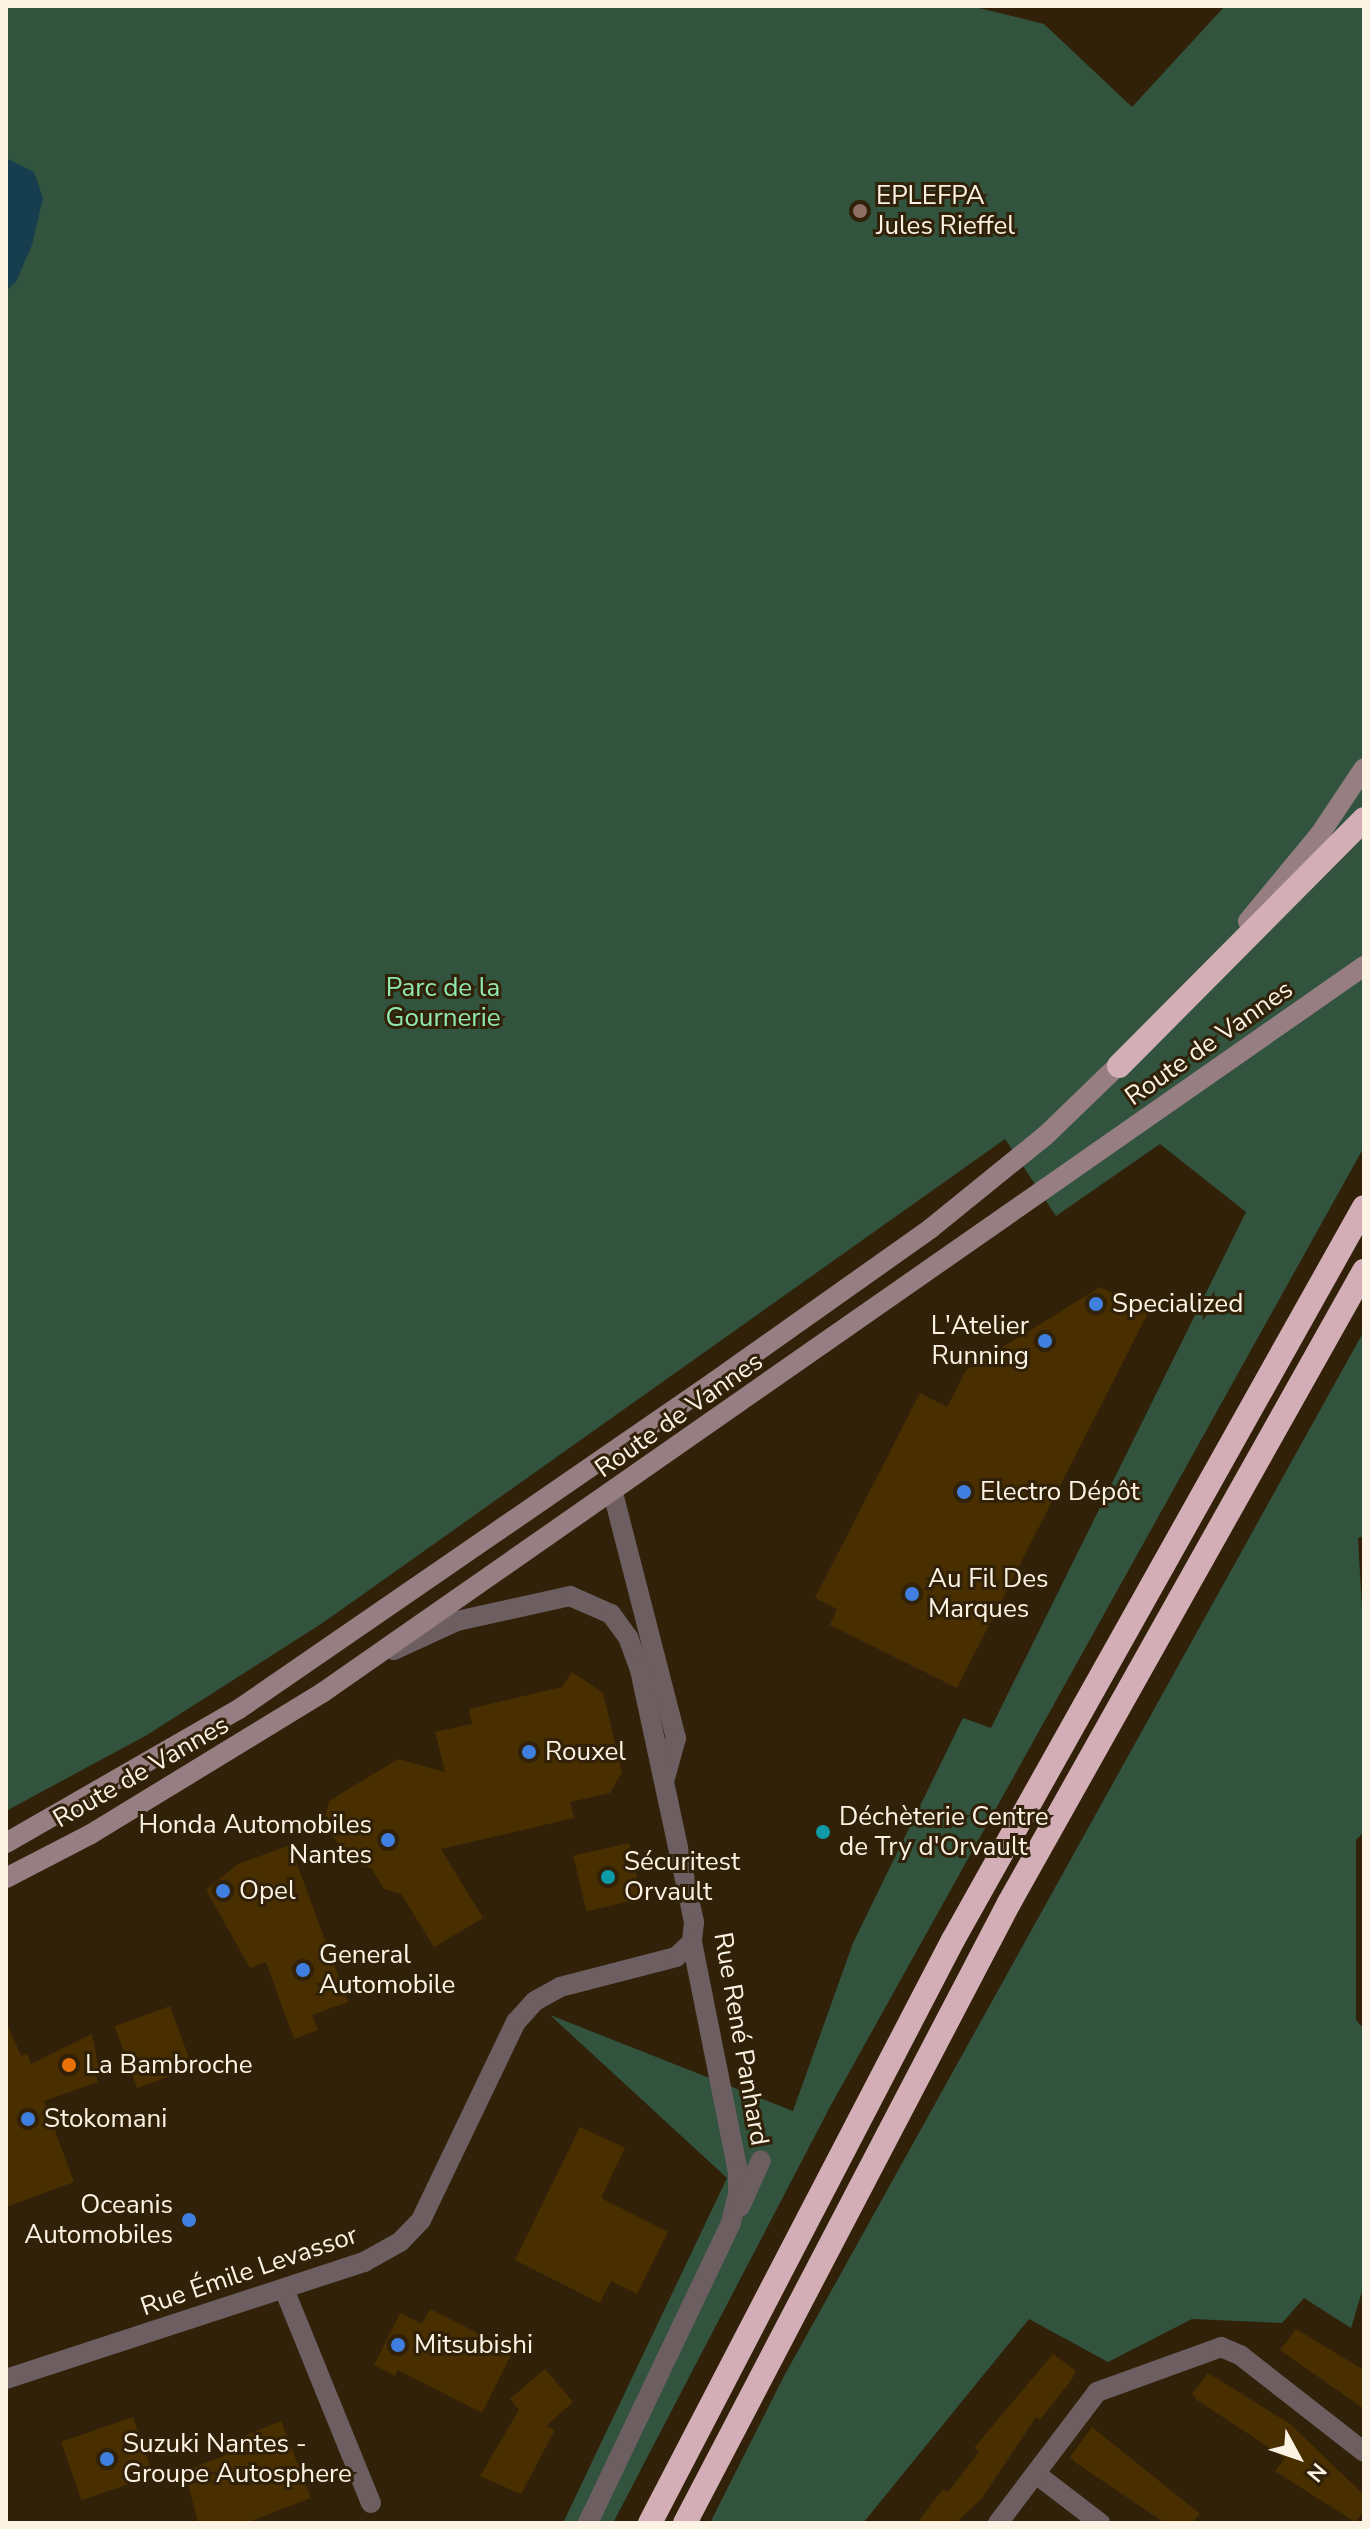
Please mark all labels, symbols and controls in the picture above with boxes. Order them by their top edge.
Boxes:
place label: EPLEFPA Jules Rieffel [876,180,1015,242]
marker: EPLEFPA Jules Rieffel [851,202,869,220]
park label: Parc de la Gournerie [386,972,500,1034]
street label: Route de Vannes [1119,974,1299,1112]
place label: Specialized [1112,1288,1243,1320]
marker: Specialized [1087,1295,1105,1313]
place label: L'Atelier Running [931,1310,1029,1372]
marker: L'Atelier Running [1036,1332,1054,1350]
street label: Route de Vannes [589,1346,769,1484]
place label: Electro Dépôt [980,1476,1140,1508]
marker: Electro Dépôt [955,1483,973,1501]
place label: Au Fil Des Marques [928,1563,1049,1624]
marker: Au Fil Des Marques [903,1585,921,1603]
street label: Route de Vannes [48,1709,234,1835]
place label: Rouxel [545,1736,626,1768]
marker: Rouxel [520,1743,538,1761]
place label: Déchèterie Centre de Try d'Orvault [839,1801,1049,1862]
place label: Honda Automobiles Nantes [139,1809,372,1870]
marker: Déchèterie Centre de Try d'Orvault [814,1823,832,1841]
marker: Honda Automobiles Nantes [379,1831,397,1849]
place label: Sécuritest Orvault [624,1846,740,1908]
marker: Sécuritest Orvault [599,1868,617,1886]
place label: Opel [239,1875,296,1907]
marker: Opel [214,1882,232,1900]
street label: Rue René Panhard [707,1930,775,2148]
place label: General Automobile [319,1939,455,2000]
marker: General Automobile [294,1961,312,1979]
place label: La Bambroche [85,2049,253,2081]
marker: La Bambroche [60,2056,78,2074]
place label: Stokomani [44,2103,167,2135]
marker: Stokomani [19,2110,37,2128]
place label: Oceanis Automobiles [24,2189,173,2250]
marker: Oceanis Automobiles [180,2211,198,2229]
street label: Rue Émile Levassor [136,2219,362,2323]
place label: Mitsubishi [414,2329,533,2361]
marker: Mitsubishi [389,2336,407,2354]
north arrow [1258,2417,1338,2497]
place label: Suzuki Nantes - Groupe Autosphere [123,2428,352,2490]
marker: Suzuki Nantes - Groupe Autosphere [98,2450,116,2468]
text: N [1300,2456,1333,2488]

